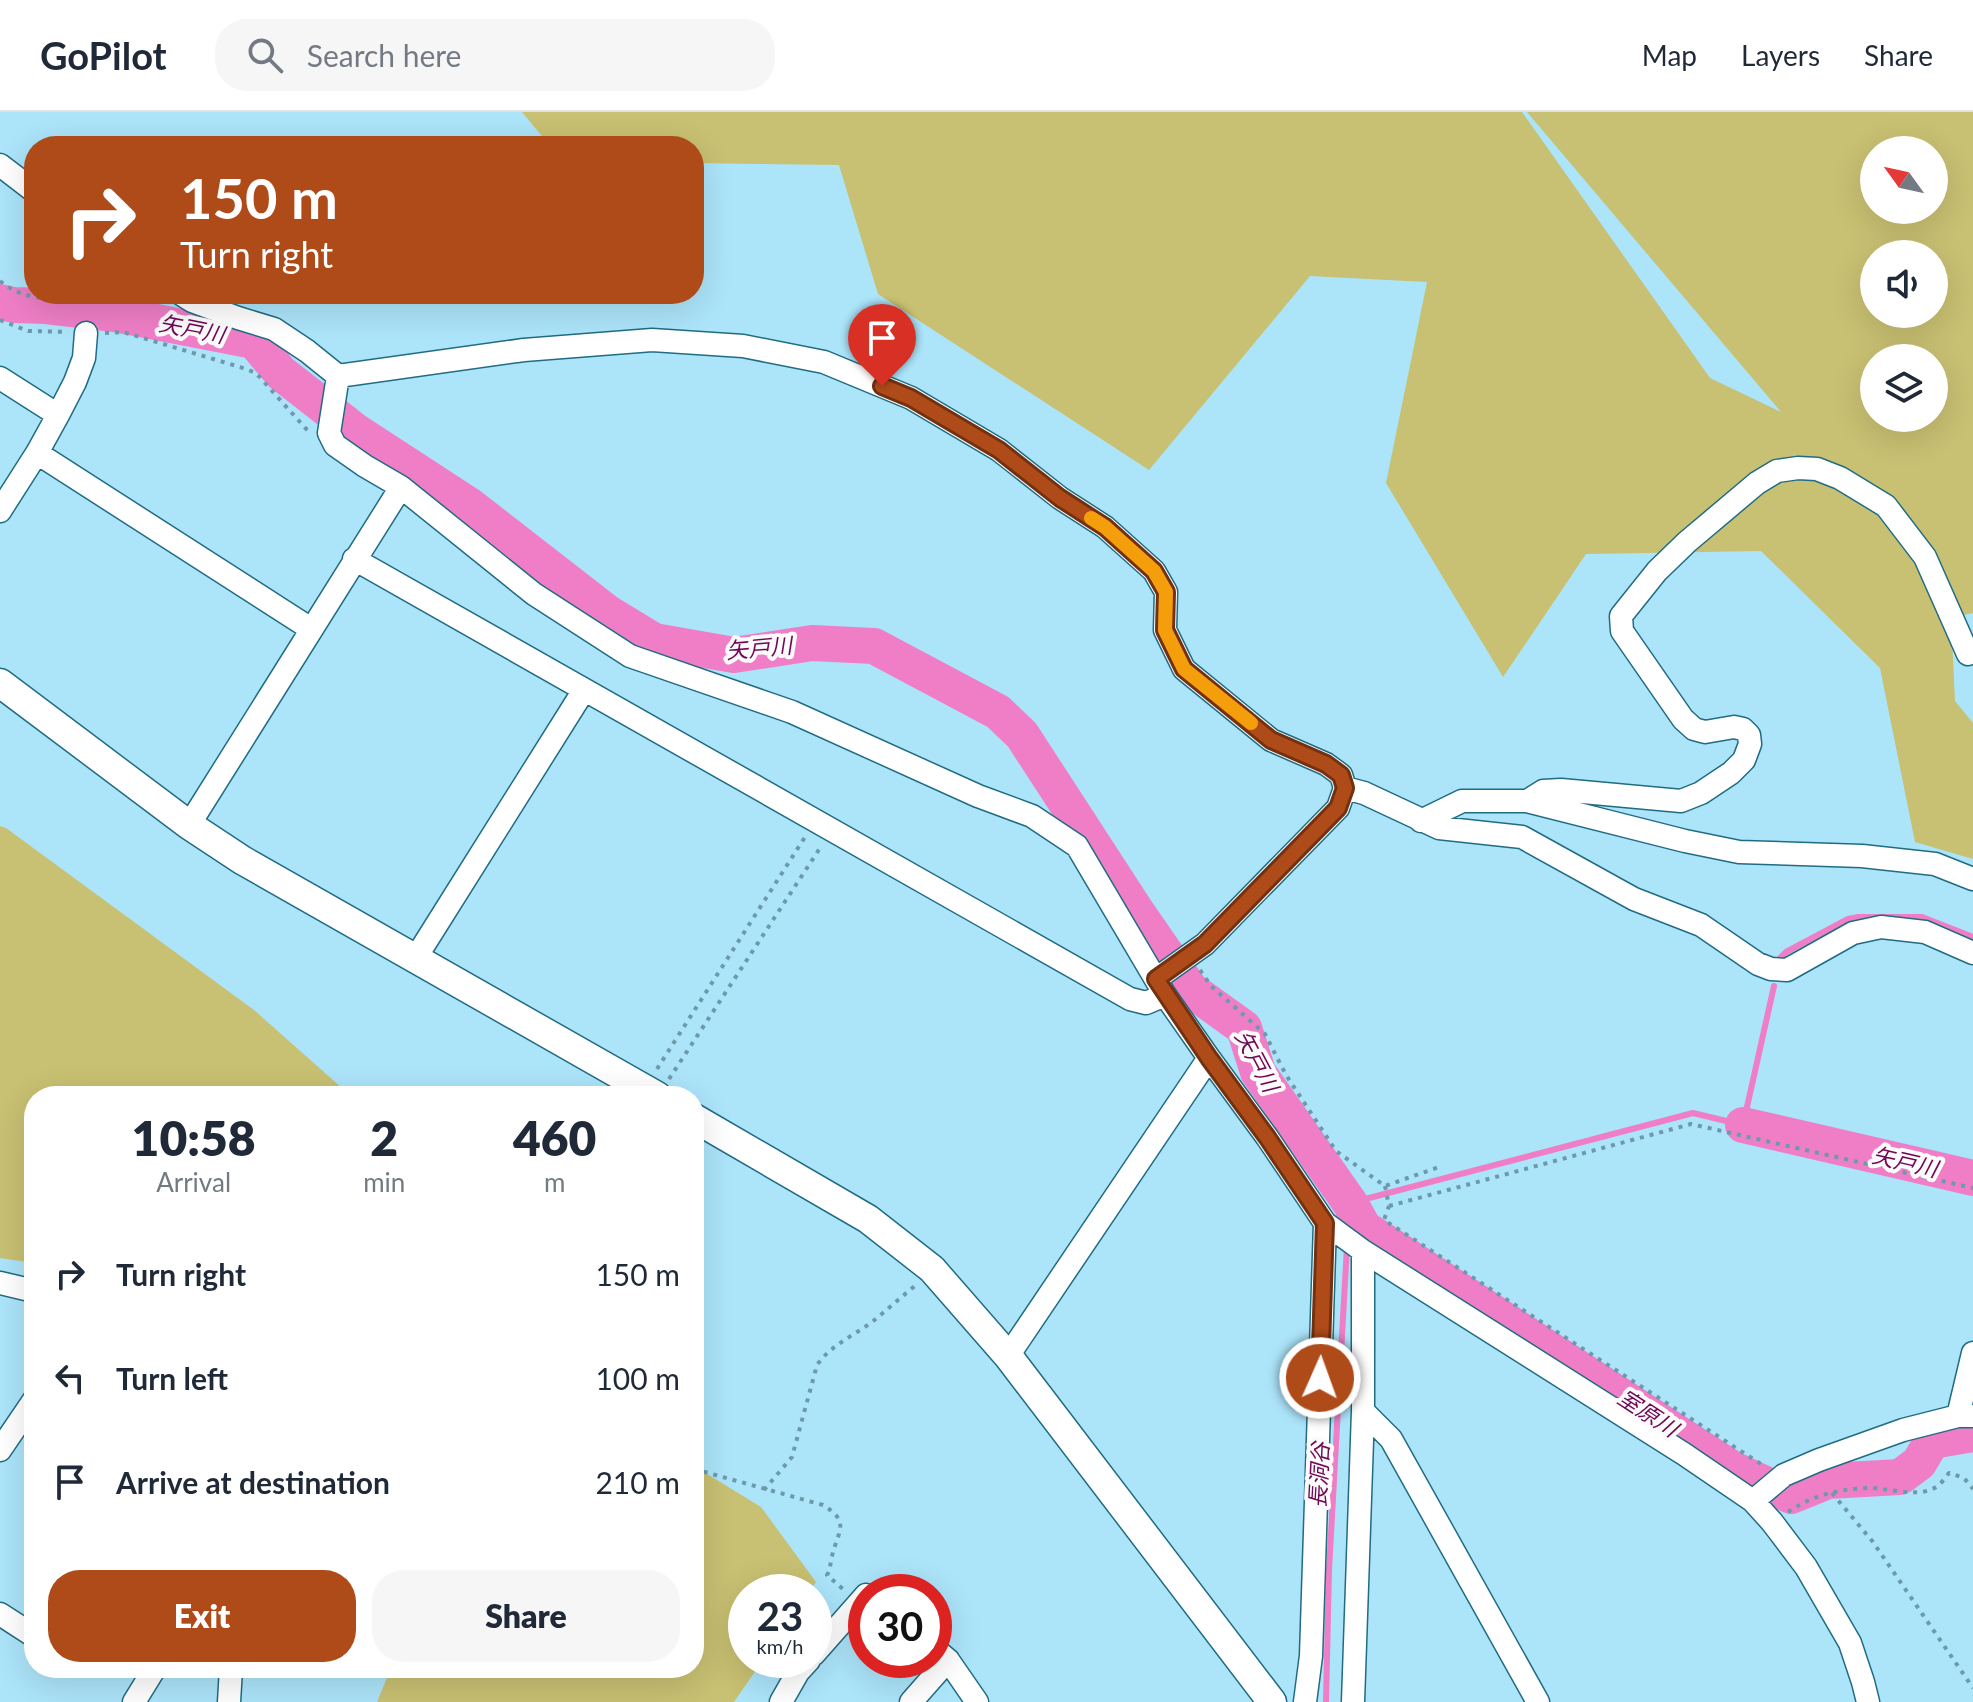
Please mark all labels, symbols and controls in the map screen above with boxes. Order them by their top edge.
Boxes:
search box [215,19,775,91]
text: GoPilot [40,32,167,78]
icon: search [243,33,287,77]
text: Search here [307,37,461,73]
text: Map [1642,38,1697,72]
text: Layers [1741,38,1820,72]
text: Share [1864,38,1933,72]
north arrow [1860,136,1948,224]
map controls [1860,136,1948,432]
text: 150 m [180,164,338,231]
icon: right [48,168,152,272]
text: Turn right [180,232,333,276]
button: sound [1860,240,1948,328]
pin [848,304,916,386]
water label: 矢戸川 [157,309,229,348]
icon: arrive [860,316,904,360]
button: layers [1860,344,1948,432]
water label: 矢戸川 [725,631,795,664]
water label: 矢戸川 [1230,1025,1286,1098]
text: 10:58 [132,1109,256,1166]
text: 2 [370,1109,398,1166]
text: 460 [513,1109,596,1166]
water label: 矢戸川 [1870,1141,1942,1183]
text: Arrival [156,1166,231,1198]
text: min [363,1166,405,1198]
text: m [544,1166,565,1198]
icon: right [48,1252,92,1296]
text: Turn right [116,1256,246,1292]
text: 150 m [595,1256,680,1292]
position arrow [1278,1336,1362,1420]
icon: left [48,1356,92,1400]
text: Turn left [116,1360,228,1396]
text: 100 m [595,1360,680,1396]
water label: 室原川 [1613,1383,1685,1443]
water label: 長洞谷 [1303,1439,1334,1509]
icon: arrive [48,1460,92,1504]
text: Arrive at destination [116,1464,390,1500]
text: 210 m [595,1464,680,1500]
button: Exit [48,1570,356,1662]
button: Share [372,1570,680,1662]
speed limit sign: 30 [848,1574,952,1678]
text: 23 [757,1592,803,1640]
text: km/h [757,1634,803,1658]

